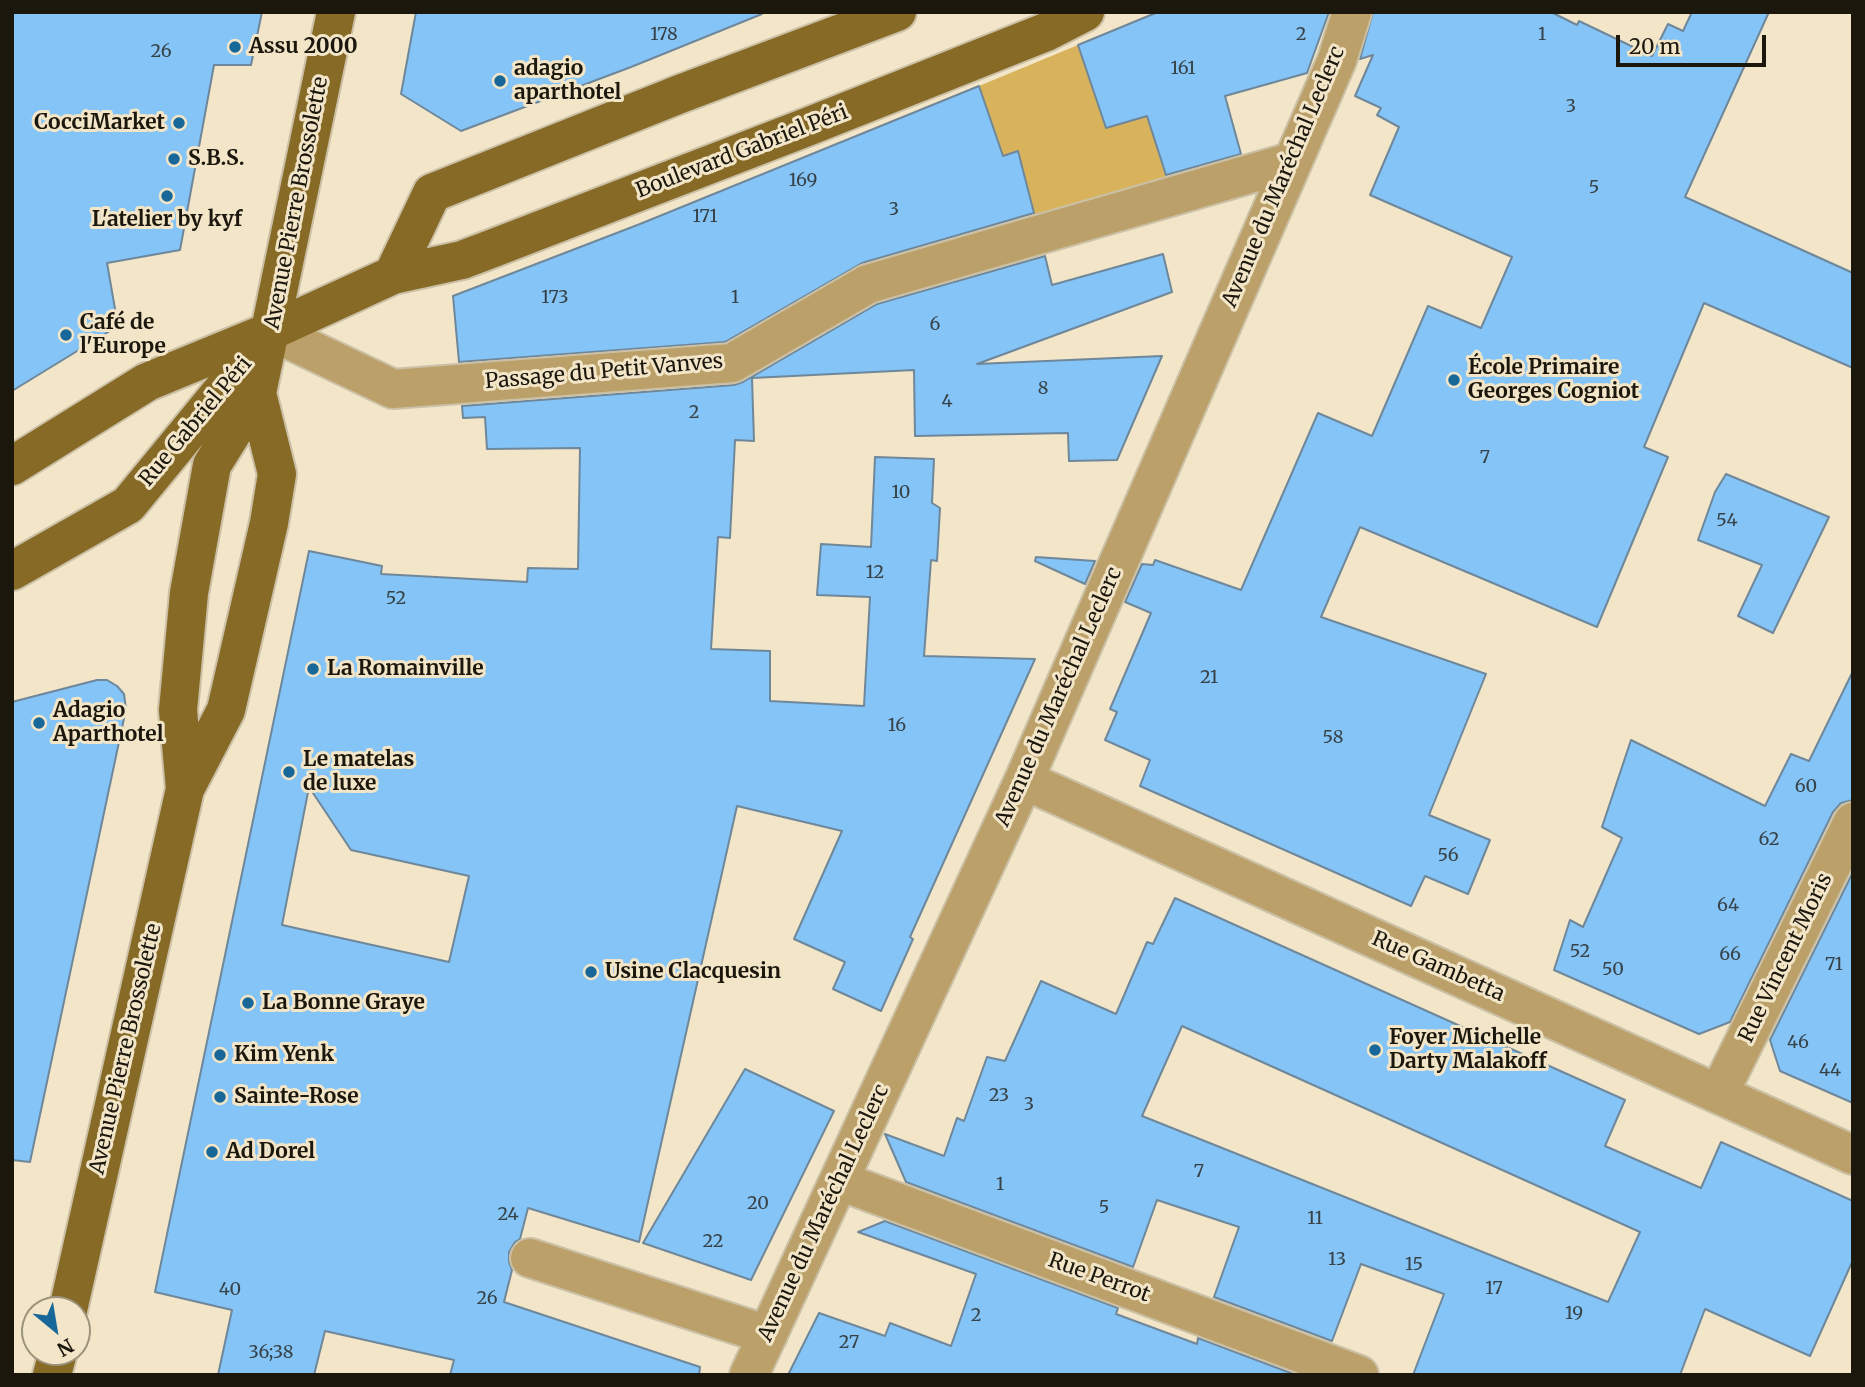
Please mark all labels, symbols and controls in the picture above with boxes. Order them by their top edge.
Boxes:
scale bar [1620,21,1770,65]
house number: 178 [650,24,678,46]
house number: 2 [1296,24,1306,46]
house number: 1 [1538,24,1546,46]
text: 20 m [1629,33,1680,60]
place label: Assu 2000 [249,34,358,60]
marker: Assu 2000 [227,39,243,55]
house number: 26 [150,41,172,63]
street label: Avenue du Maréchal Leclerc [1218,43,1350,311]
place label: adagio aparthotel [514,56,621,106]
house number: 161 [1170,58,1196,80]
marker: adagio aparthotel [492,73,508,89]
street label: Avenue Pierre Brossolette [260,75,334,331]
house number: 3 [1566,96,1576,118]
street label: Boulevard Gabriel Péri [632,100,852,204]
place label: CocciMarket [34,110,165,136]
marker: CocciMarket [171,115,187,131]
place label: S.B.S. [188,146,244,172]
marker: S.B.S. [166,151,182,167]
house number: 169 [789,170,817,192]
house number: 5 [1589,177,1599,199]
marker: L'atelier by kyf [159,188,175,204]
house number: 3 [889,199,899,221]
house number: 171 [692,206,718,228]
place label: L'atelier by kyf [92,207,242,233]
house number: 173 [541,287,569,309]
house number: 1 [731,287,739,309]
place label: Café de l'Europe [80,310,166,360]
house number: 6 [930,314,940,336]
marker: Café de l'Europe [58,327,74,343]
street label: Passage du Petit Vanves [484,349,724,395]
street label: Rue Gabriel Péri [135,352,257,492]
place label: École Primaire Georges Cogniot [1468,355,1639,405]
marker: École Primaire Georges Cogniot [1446,372,1462,388]
house number: 8 [1038,378,1048,400]
house number: 4 [941,391,953,413]
house number: 2 [689,402,699,424]
house number: 7 [1480,447,1490,469]
house number: 10 [892,482,910,504]
house number: 54 [1716,510,1738,532]
house number: 12 [866,562,884,584]
street label: Avenue du Maréchal Leclerc [990,564,1128,830]
house number: 52 [386,588,406,610]
place label: La Romainville [327,656,484,682]
marker: La Romainville [305,661,321,677]
house number: 21 [1200,667,1218,689]
place label: Adagio Aparthotel [53,698,163,748]
marker: Adagio Aparthotel [31,715,47,731]
house number: 16 [888,715,906,737]
house number: 58 [1323,727,1343,749]
place label: Le matelas de luxe [303,747,414,797]
marker: Le matelas de luxe [281,764,297,780]
house number: 60 [1795,776,1817,798]
house number: 62 [1759,829,1779,851]
house number: 56 [1437,845,1459,867]
street label: Rue Vincent Moris [1734,869,1838,1047]
house number: 64 [1717,895,1739,917]
street label: Avenue Pierre Brossolette [85,921,167,1177]
street label: Rue Gambetta [1368,927,1508,1007]
house number: 52 [1570,941,1590,963]
house number: 66 [1719,944,1741,966]
house number: 71 [1825,954,1843,976]
place label: Usine Clacquesin [605,959,781,985]
house number: 50 [1602,959,1624,981]
marker: Usine Clacquesin [583,964,599,980]
place label: La Bonne Graye [262,990,425,1016]
marker: La Bonne Graye [240,995,256,1011]
place label: Foyer Michelle Darty Malakoff [1389,1025,1547,1075]
house number: 46 [1787,1032,1809,1054]
place label: Kim Yenk [234,1042,334,1068]
marker: Foyer Michelle Darty Malakoff [1367,1042,1383,1058]
marker: Kim Yenk [212,1047,228,1063]
house number: 44 [1819,1060,1841,1082]
street label: Avenue du Maréchal Leclerc [753,1080,895,1346]
place label: Sainte-Rose [234,1084,359,1110]
house number: 23 [989,1085,1009,1107]
marker: Sainte-Rose [212,1089,228,1105]
house number: 3 [1024,1094,1034,1116]
place label: Ad Dorel [226,1139,315,1165]
marker: Ad Dorel [204,1144,220,1160]
house number: 7 [1194,1161,1204,1183]
house number: 1 [996,1174,1004,1196]
house number: 20 [747,1193,769,1215]
house number: 5 [1099,1197,1109,1219]
house number: 24 [497,1204,519,1226]
house number: 11 [1307,1208,1323,1230]
house number: 22 [702,1231,724,1253]
street label: Rue Perrot [1045,1248,1153,1308]
house number: 13 [1328,1249,1346,1271]
house number: 15 [1405,1254,1423,1276]
house number: 17 [1485,1278,1503,1300]
house number: 40 [219,1279,241,1301]
house number: 26 [476,1288,498,1310]
north arrow [21,1296,91,1366]
house number: 19 [1565,1303,1583,1325]
house number: 2 [971,1305,981,1327]
house number: 27 [839,1332,859,1354]
text: N [53,1333,78,1362]
house number: 36;38 [248,1342,294,1364]

